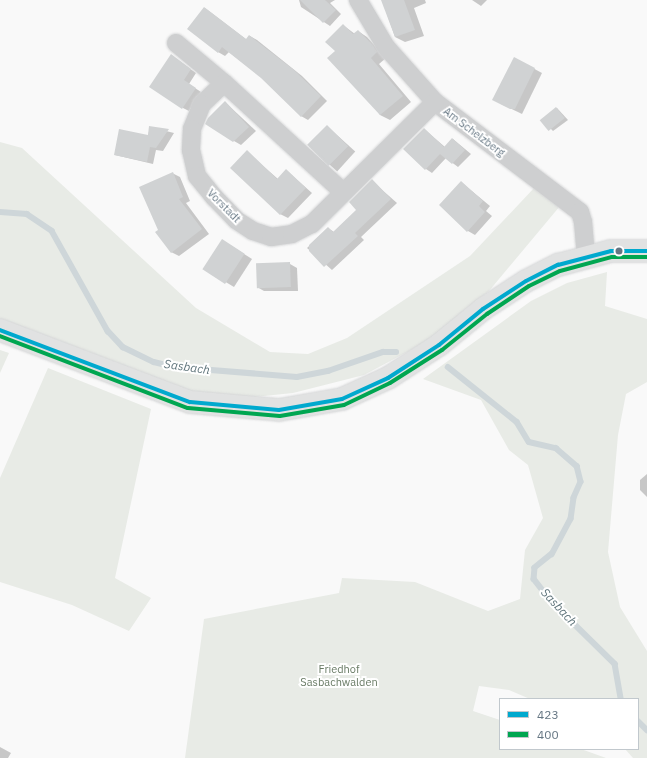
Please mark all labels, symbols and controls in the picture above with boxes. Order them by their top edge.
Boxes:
street label: Am Schelzberg [441,105,507,159]
street label: Vorstadt [205,187,243,225]
unlabelled marker [614,246,624,256]
water label: Sasbach [163,357,211,377]
water label: Sasbach [538,585,580,629]
park label: Friedhof Sasbachwalden [300,663,378,689]
legend [499,698,639,750]
text: 423 [537,707,559,722]
text: 400 [537,727,559,742]

